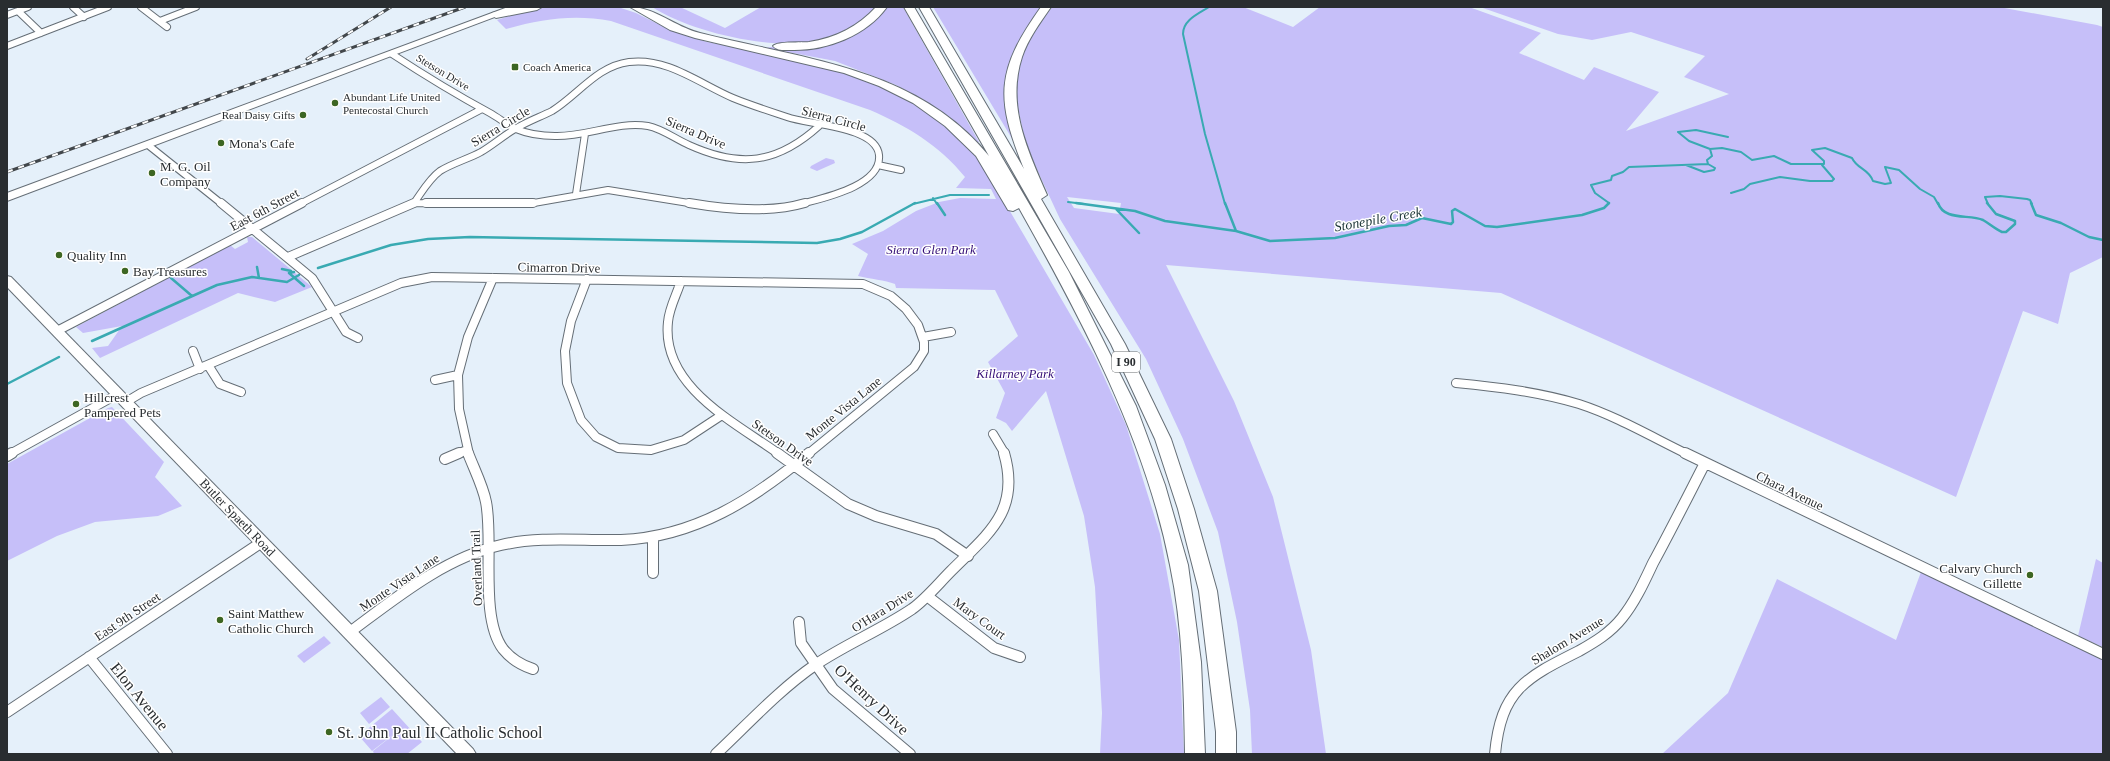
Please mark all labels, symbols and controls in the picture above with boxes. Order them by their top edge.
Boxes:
street label: Stetson Drive [414,51,472,93]
place label: Coach America [523,61,591,73]
marker: Coach America [510,62,520,72]
place label: Abundant Life United Pentecostal Church [343,91,441,116]
marker: Abundant Life United Pentecostal Church [330,98,340,108]
street label: Sierra Circle [468,103,533,150]
street label: Sierra Circle [800,103,868,134]
place label: Real Daisy Gifts [222,109,295,121]
marker: Real Daisy Gifts [298,110,308,120]
street label: Sierra Drive [663,113,728,152]
place label: Mona's Cafe [229,136,295,151]
marker: Mona's Cafe [216,138,226,148]
place label: M. G. Oil Company [160,159,211,189]
marker: M. G. Oil Company [147,168,157,178]
street label: East 6th Street [227,185,302,234]
water label: Stonepile Creek [1333,204,1424,235]
park label: Sierra Glen Park [886,242,976,257]
place label: Quality Inn [67,248,127,263]
marker: Quality Inn [54,250,64,260]
street label: Cimarron Drive [518,259,601,276]
place label: Bay Treasures [133,264,207,279]
marker: Bay Treasures [120,266,130,276]
road number: I 90 [1112,352,1140,372]
park label: Killarney Park [975,366,1054,381]
street label: Monte Vista Lane [803,373,884,443]
place label: Hillcrest Pampered Pets [84,390,161,420]
marker: Hillcrest Pampered Pets [71,399,81,409]
street label: Stetson Drive [749,416,816,469]
street label: Chara Avenue [1754,468,1826,513]
street label: Butler Spaeth Road [197,476,279,560]
street label: Overland Trail [468,529,485,606]
street label: Monte Vista Lane [357,550,442,615]
place label: Calvary Church Gillette [1939,561,2023,591]
marker: Calvary Church Gillette [2025,570,2035,580]
street label: O'Hara Drive [849,585,916,635]
street label: East 9th Street [92,589,163,644]
street label: Mary Court [951,594,1009,643]
place label: Saint Matthew Catholic Church [228,606,314,636]
street label: Shalom Avenue [1528,613,1606,668]
marker: Saint Matthew Catholic Church [215,615,225,625]
street label: Elon Avenue [107,659,172,733]
street label: O'Henry Drive [830,661,912,739]
place label: St. John Paul II Catholic School [337,724,543,741]
marker: St. John Paul II Catholic School [324,727,334,737]

